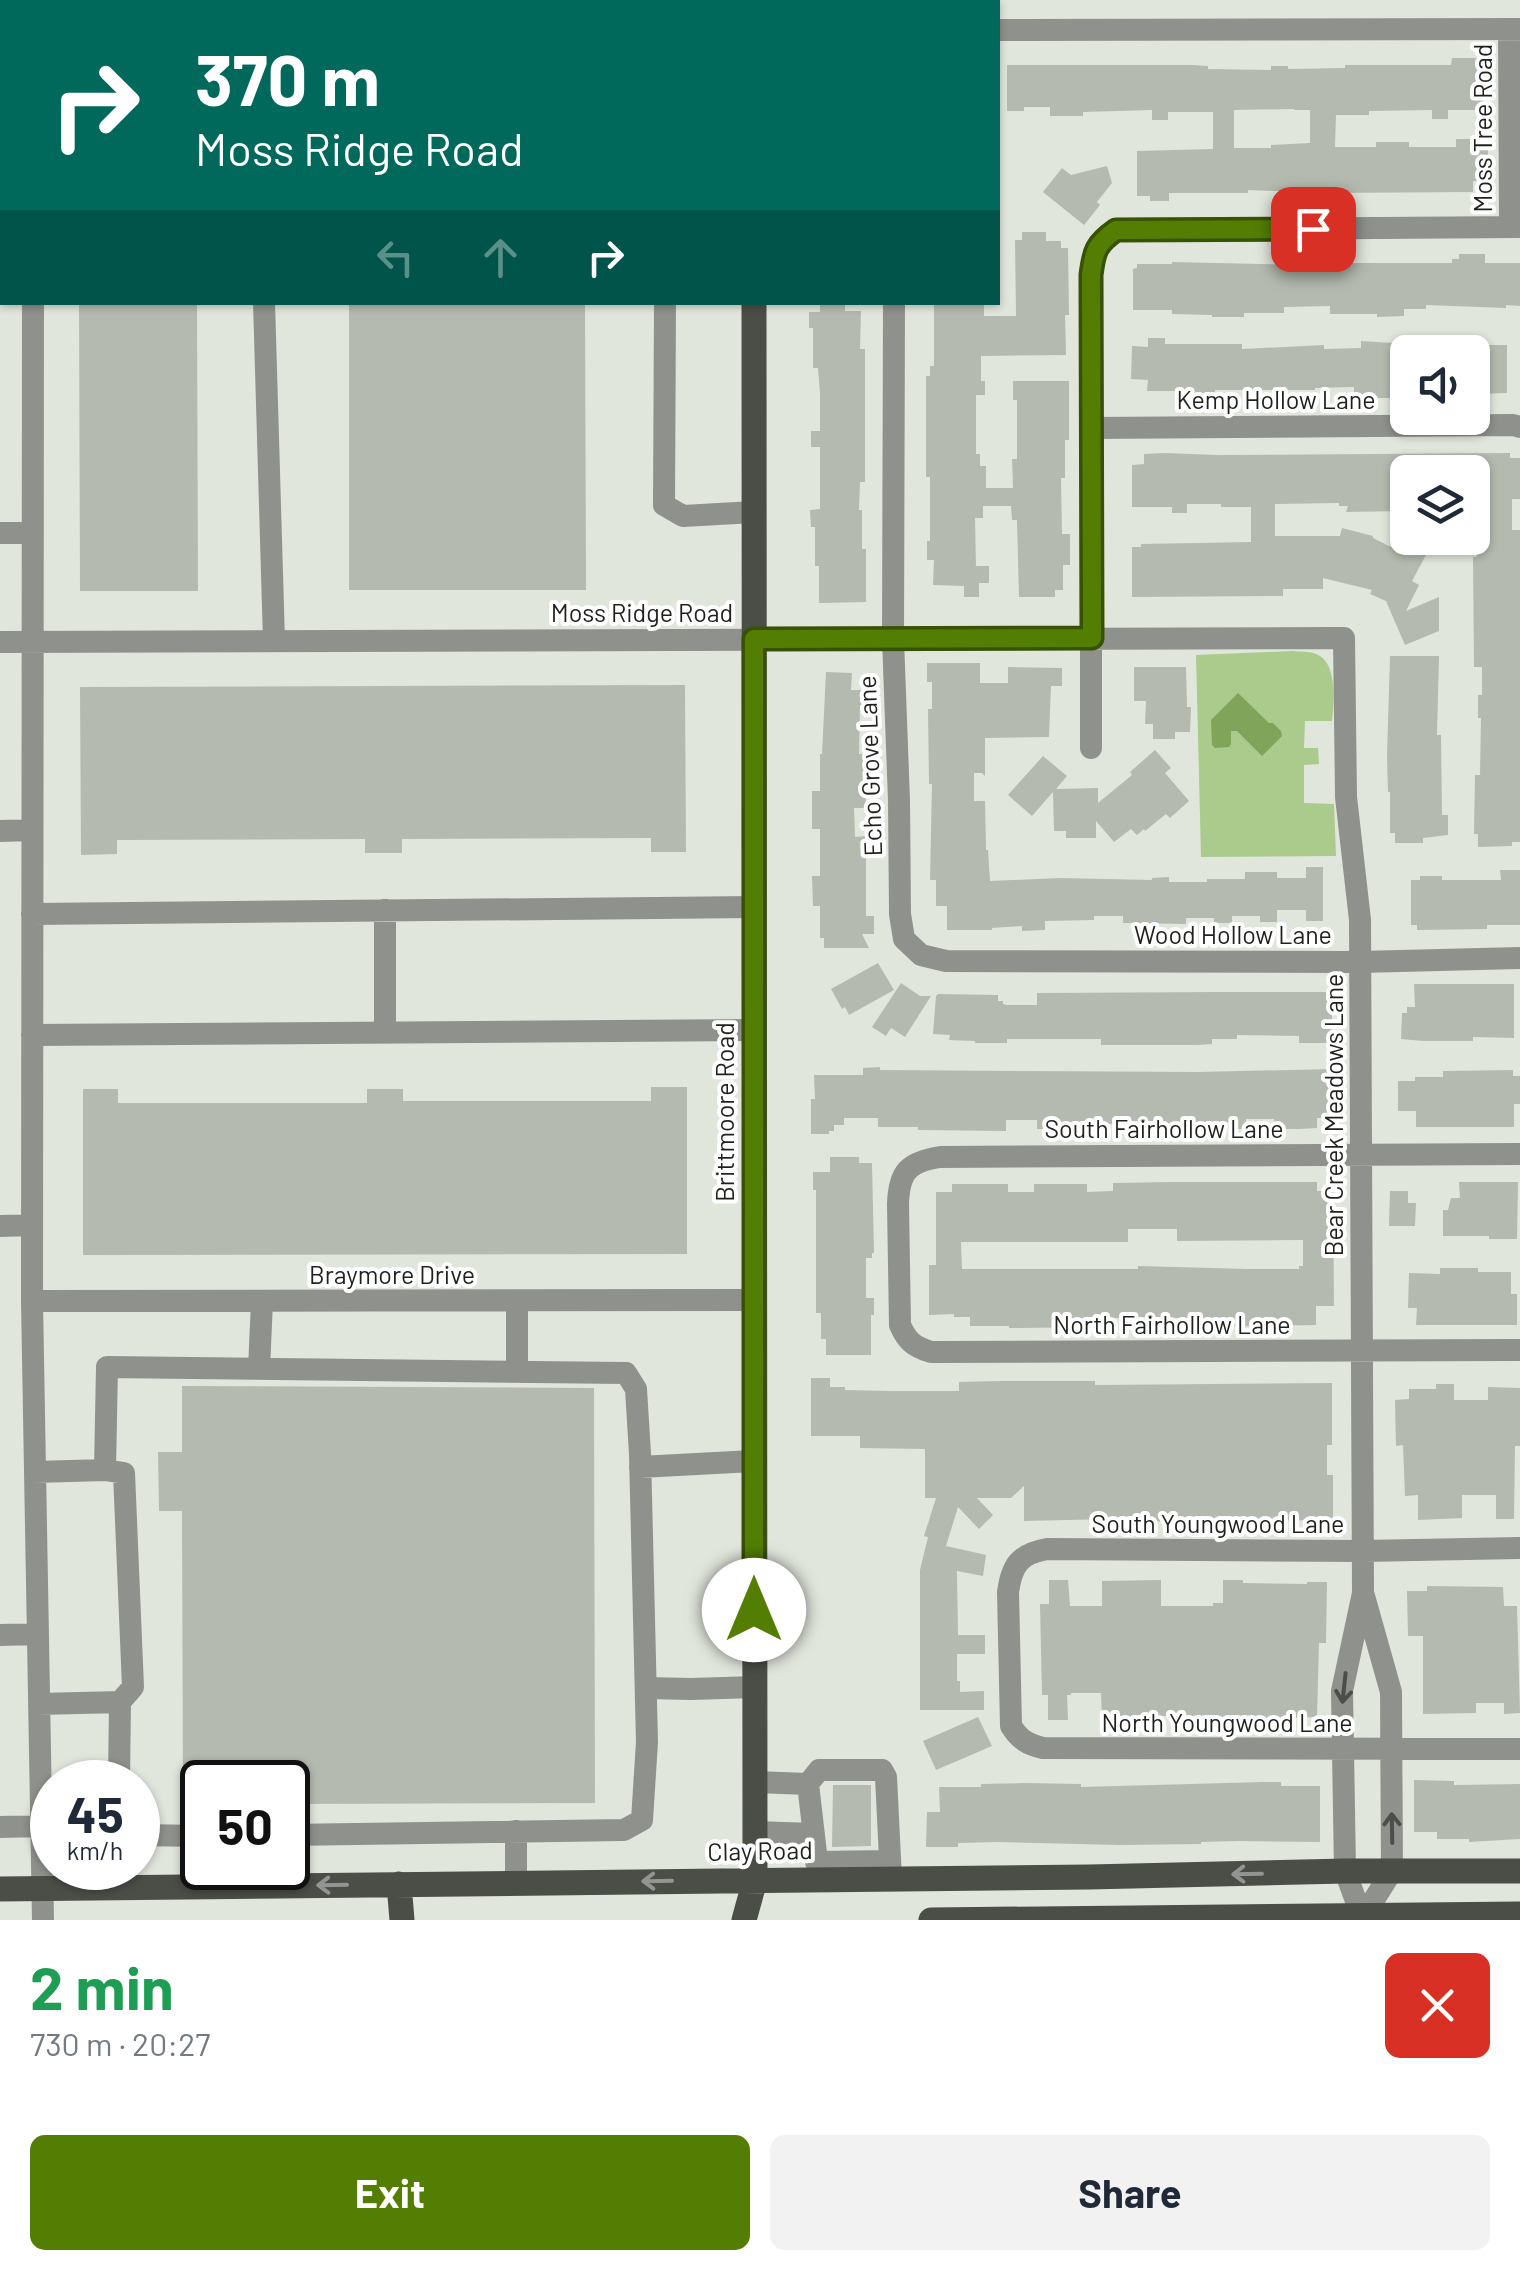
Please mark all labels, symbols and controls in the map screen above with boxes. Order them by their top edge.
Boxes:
text: 370 m [195,36,380,120]
icon: right [30,40,160,170]
street label: Moss Tree Road [1467,44,1497,212]
text: Moss Ridge Road [195,121,523,175]
pin [1271,187,1356,272]
icon: arrive [1286,202,1341,257]
icon: left [368,230,423,285]
icon: ahead [473,230,528,285]
icon: right [578,230,633,285]
map controls [1390,335,1490,555]
button: sound [1390,335,1490,435]
street label: Kemp Hollow Lane [1177,384,1375,414]
button: layers [1390,455,1490,555]
street label: Moss Ridge Road [551,597,733,627]
street label: Echo Grove Lane [851,675,887,857]
street label: Wood Hollow Lane [1134,919,1332,949]
street label: Bear Creek Meadows Lane [1318,974,1348,1256]
street label: Brittmoore Road [709,1022,739,1202]
street label: South Fairhollow Lane [1044,1113,1284,1143]
street label: Braymore Drive [309,1259,475,1289]
street label: North Fairhollow Lane [1053,1309,1291,1339]
street label: South Youngwood Lane [1092,1508,1344,1538]
position arrow [702,1558,806,1662]
one-way arrow [1335,1672,1354,1704]
street label: North Youngwood Lane [1101,1707,1353,1737]
speed limit sign: 50 [180,1760,310,1890]
text: 45 [66,1783,124,1843]
one-way arrow [1382,1812,1401,1844]
street label: Clay Road [707,1834,813,1866]
text: km/h [67,1835,123,1865]
one-way arrow [1232,1864,1264,1883]
one-way arrow [642,1872,674,1890]
one-way arrow [317,1876,350,1894]
text: 2 min [30,1950,174,2022]
button: close [1385,1953,1490,2058]
text: 730 m · 20:27 [30,2024,210,2062]
button: Exit [30,2135,750,2250]
button: Share [770,2135,1490,2250]

